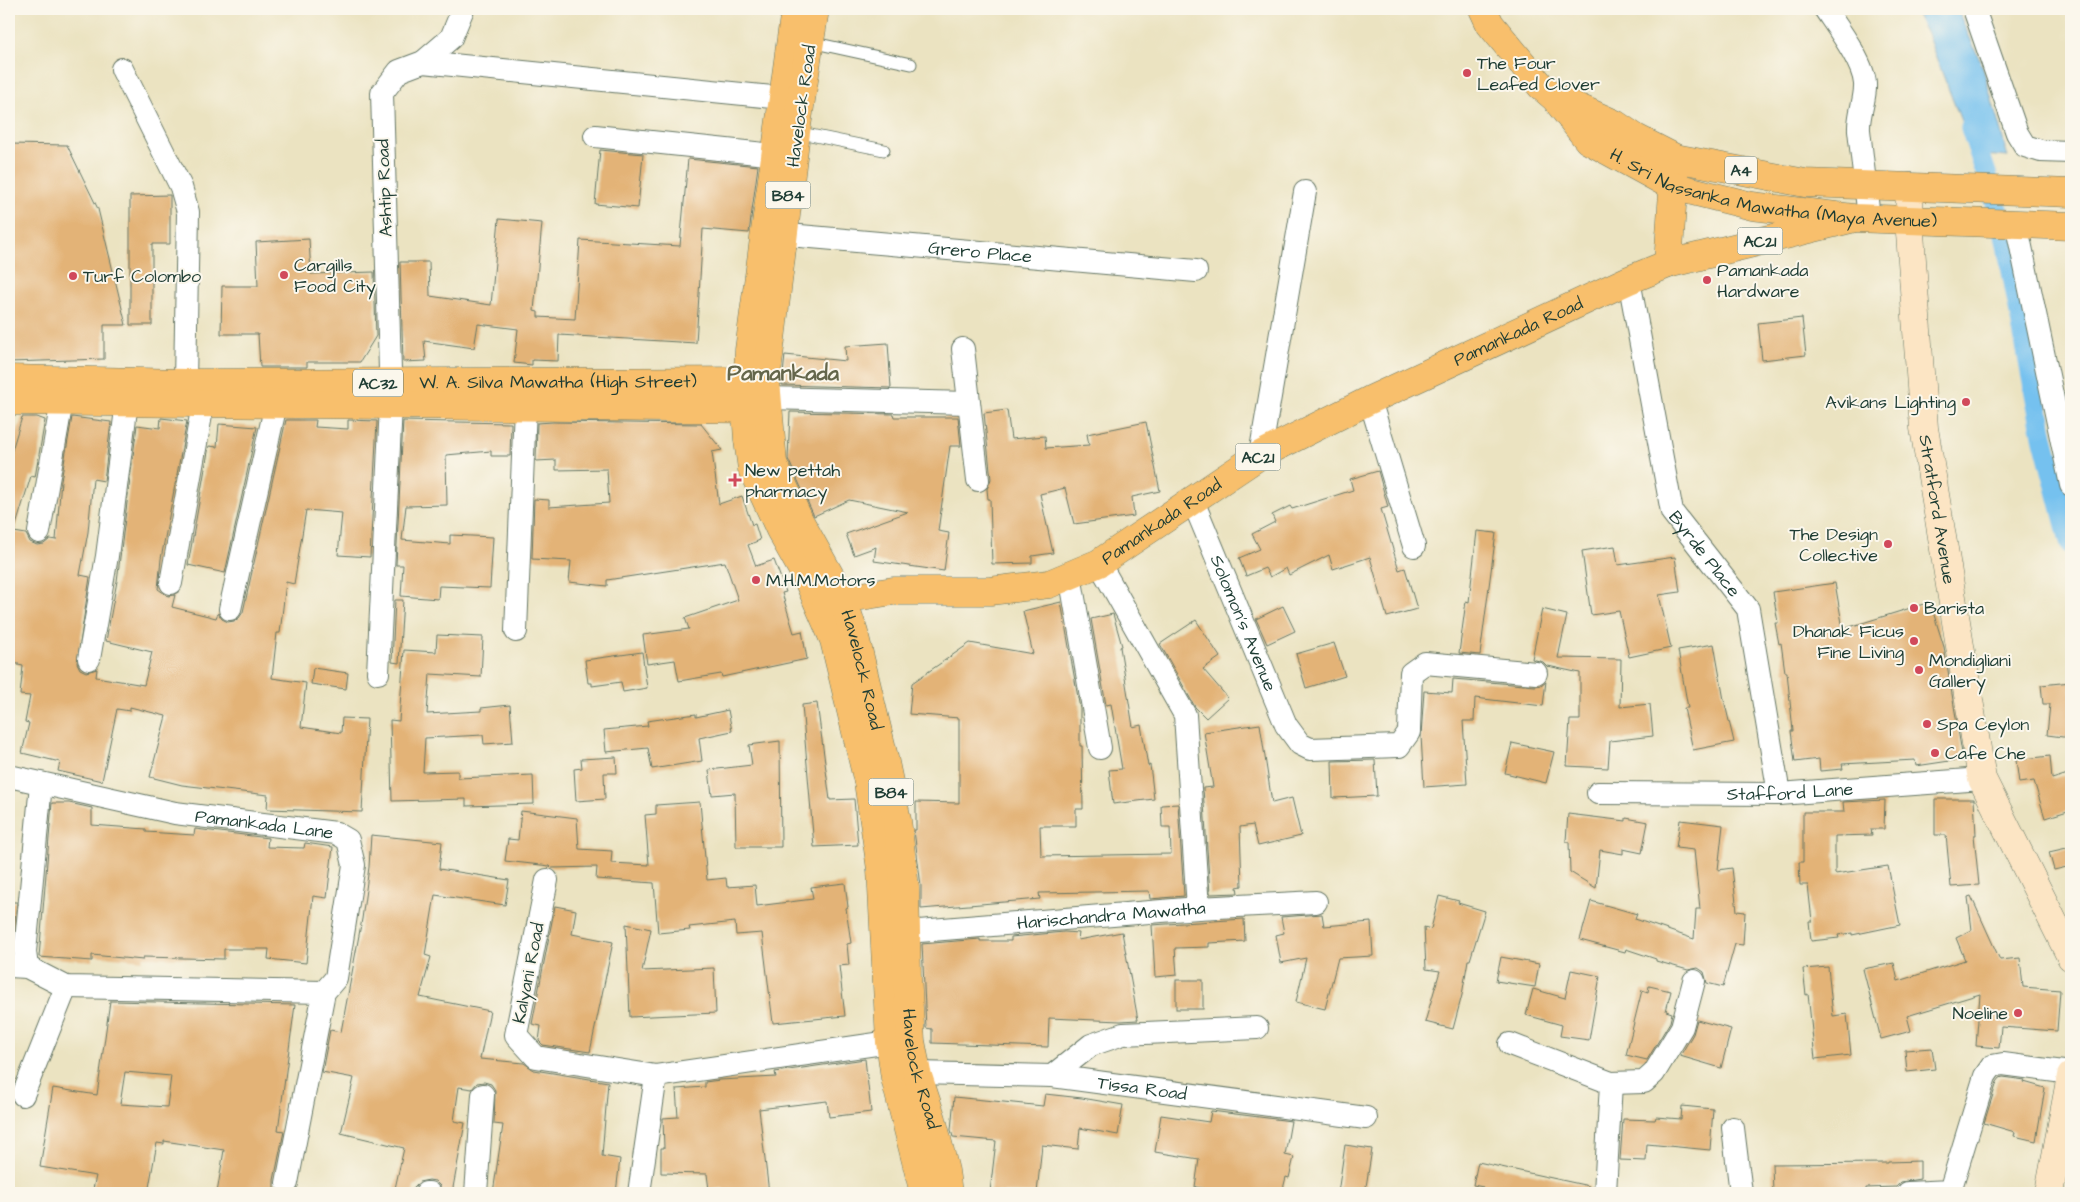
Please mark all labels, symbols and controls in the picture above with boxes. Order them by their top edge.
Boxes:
street label: Havelock Road [781,43,822,169]
place label: The Four Leafed Clover [1477,51,1600,97]
marker: The Four Leafed Clover [1461,67,1473,79]
street label: Ashtip Road [370,139,399,237]
street label: H. Sri Nassanka Mawatha (Maya Avenue) [1605,142,1937,234]
road number: A4 [1725,156,1757,184]
road number: B84 [766,182,810,208]
road number: AC21 [1738,228,1782,255]
street label: Grero Place [927,235,1033,269]
place label: Cargills Food City [294,253,376,300]
place label: Pamankada Hardware [1717,258,1808,304]
place label: Turf Colombo [83,264,201,289]
marker: Cargills Food City [278,269,290,281]
marker: Turf Colombo [67,270,79,282]
marker: Pamankada Hardware [1701,274,1713,286]
street label: Pamankada Road [1449,291,1587,373]
district label: Pamankada [727,358,840,389]
road number: AC32 [353,369,403,396]
street label: W. A. Silva Mawatha (High Street) [419,369,697,396]
place label: Avikans Lighting [1825,390,1956,416]
marker: Avikans Lighting [1960,396,1972,408]
street label: Stratford Avenue [1912,433,1962,586]
road number: AC21 [1236,444,1280,471]
place label: New pettah pharmacy [745,458,840,505]
street label: Pamankada Road [1096,472,1227,571]
marker: New pettah pharmacy [729,474,741,486]
street label: Byrde Place [1663,506,1746,603]
place label: The Design Collective [1789,522,1878,568]
marker: The Design Collective [1882,538,1894,550]
street label: Solomon's Avenue [1204,551,1283,695]
place label: M.H.M.Motors [766,568,876,593]
marker: M.H.M.Motors [750,574,762,586]
place label: Barista [1924,596,1984,621]
marker: Barista [1908,602,1920,614]
street label: Havelock Road [834,607,889,733]
place label: Dhanak Ficus Fine Living [1793,619,1904,666]
marker: Dhanak Ficus Fine Living [1908,635,1920,647]
place label: Mondigliani Gallery [1929,648,2011,695]
marker: Mondigliani Gallery [1913,664,1925,676]
place label: Spa Ceylon [1937,712,2029,738]
marker: Spa Ceylon [1921,718,1933,730]
place label: Cafe Che [1945,741,2026,766]
marker: Cafe Che [1929,747,1941,759]
street label: Stafford Lane [1727,777,1854,807]
road number: B84 [868,779,914,806]
street label: Pamankada Lane [194,804,335,846]
street label: Harischandra Mawatha [1016,896,1206,936]
street label: Kalyani Road [506,921,551,1026]
place label: Noeline [1953,1001,2008,1026]
marker: Noeline [2012,1007,2024,1019]
street label: Havelock Road [896,1008,946,1132]
street label: Tissa Road [1096,1070,1188,1107]

